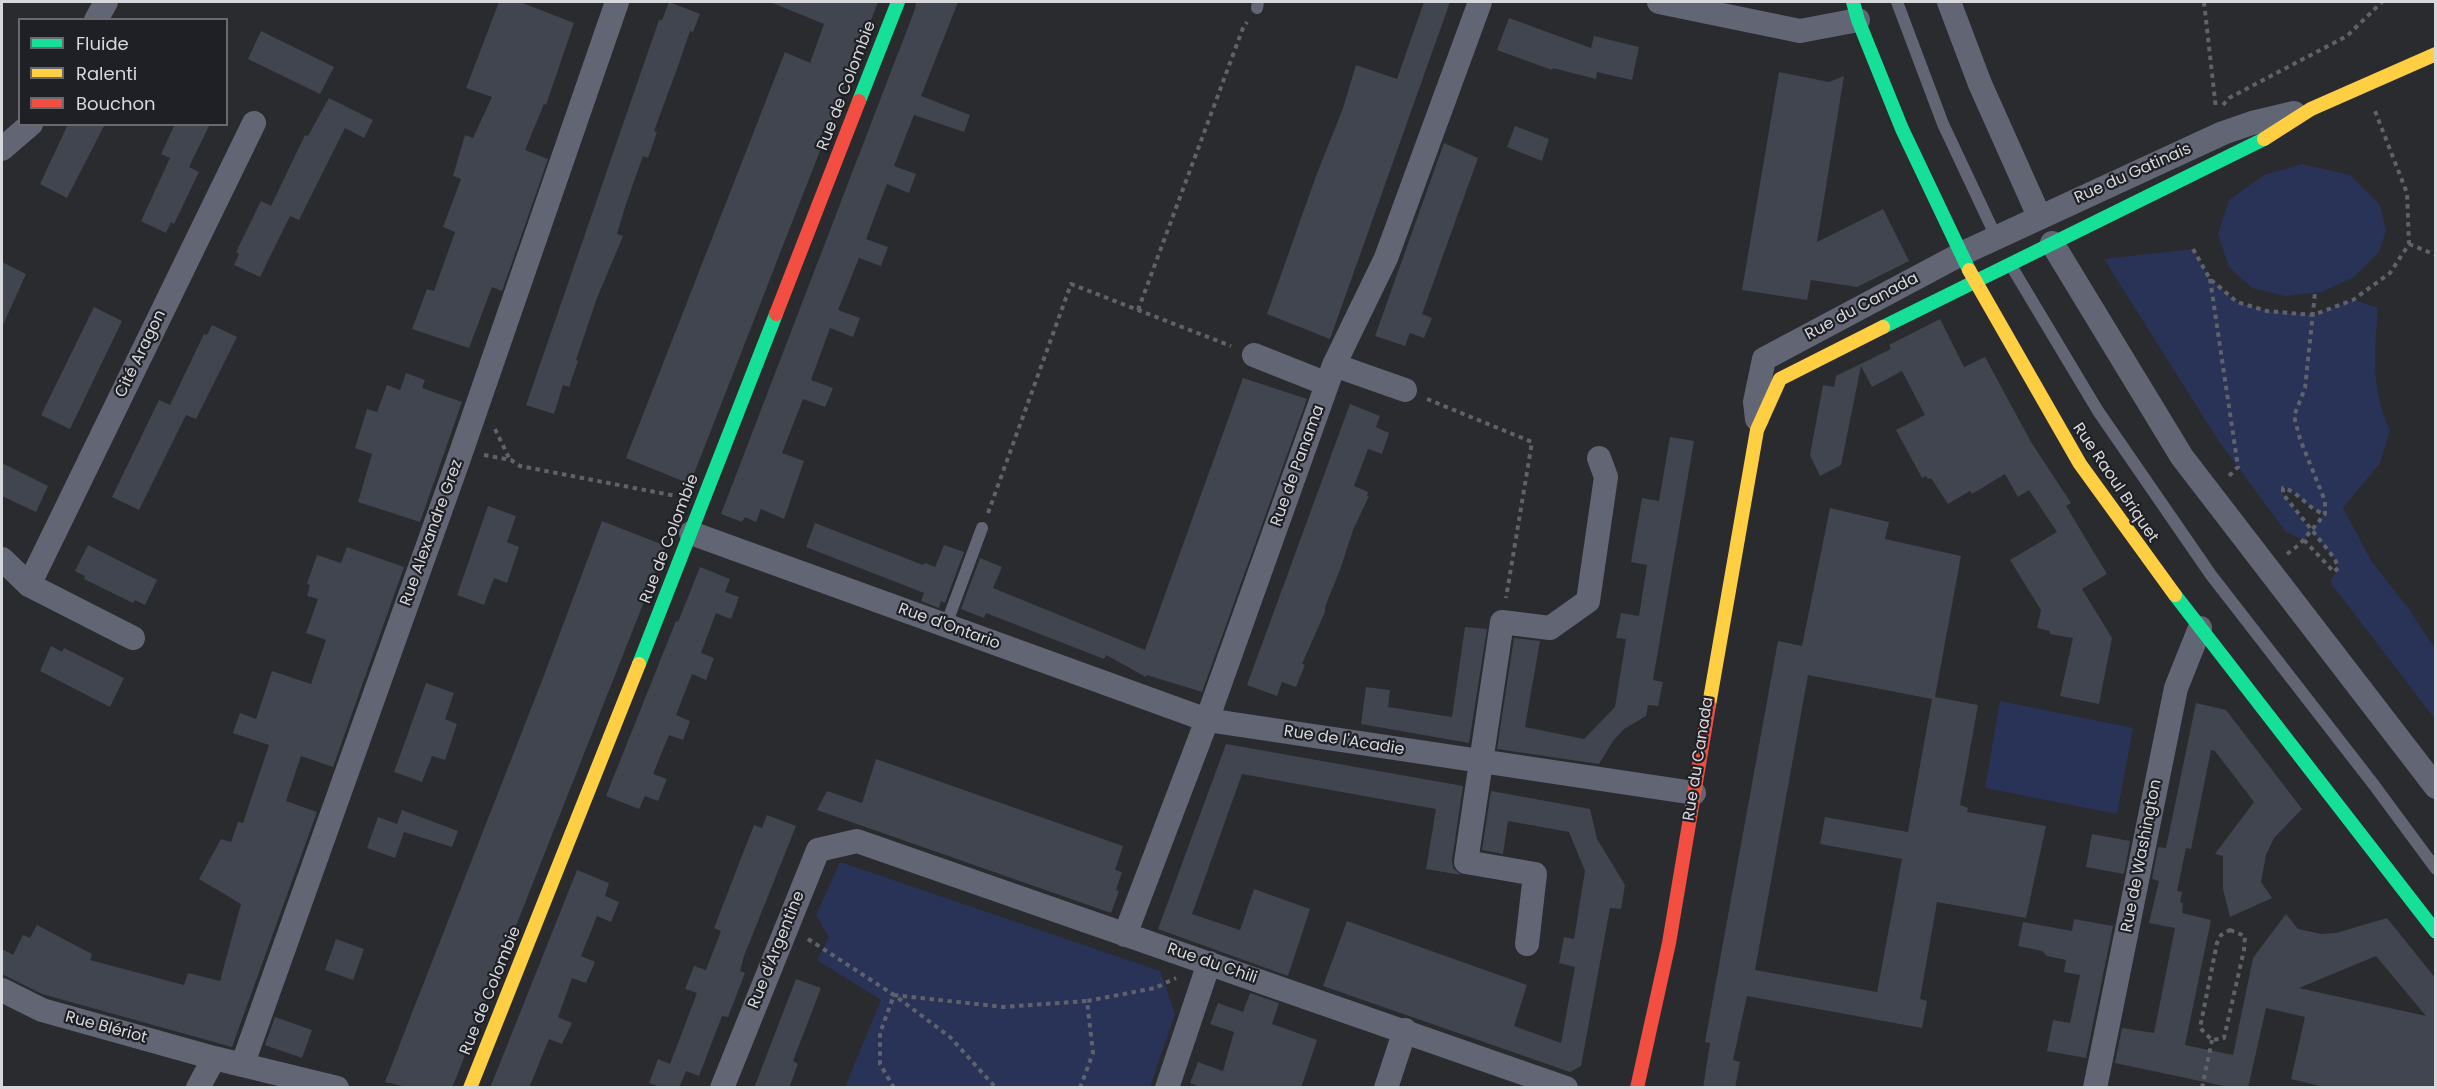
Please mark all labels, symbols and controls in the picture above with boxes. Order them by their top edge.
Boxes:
legend [18,18,228,126]
street label: Rue de Colombie [813,19,881,153]
text: Fluide [76,31,129,56]
text: Ralenti [76,61,137,86]
text: Bouchon [76,91,156,116]
street label: Rue du Gatinais [2072,140,2194,208]
street label: Rue du Canada [1802,269,1922,345]
street label: Cité Aragon [112,307,170,401]
street label: Rue de Panama [1267,403,1329,529]
street label: Rue Raoul Briquet [2068,420,2162,546]
street label: Rue Alexandre Grez [397,457,467,609]
street label: Rue de Colombie [636,472,704,606]
street label: Rue d'Ontario [895,600,1003,654]
street label: Rue du Canada [1680,696,1718,822]
street label: Rue de l'Acadie [1282,722,1406,760]
street label: Rue de Washington [2118,778,2166,934]
street label: Rue d'Argentine [745,888,809,1012]
street label: Rue de Colombie [456,924,526,1058]
street label: Rue du Chili [1164,940,1260,988]
street label: Rue Blériot [63,1008,149,1048]

